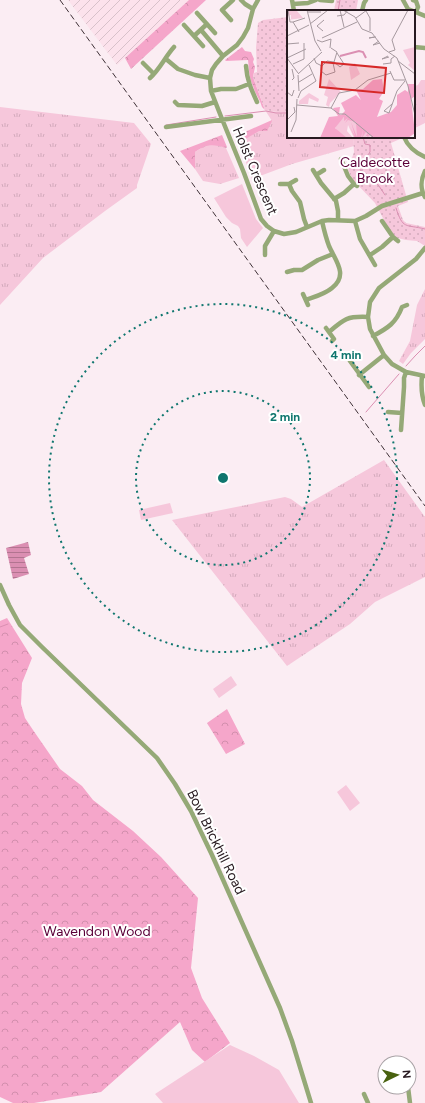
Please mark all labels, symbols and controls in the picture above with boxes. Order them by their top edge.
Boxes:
inset map [287,10,415,138]
street label: Holst Crescent [229,124,281,218]
park label: Caldecotte Brook [340,154,410,187]
text: 4 min [331,348,362,362]
text: 2 min [270,410,300,424]
centre of rings [216,471,230,485]
street label: Bow Brickhill Road [183,787,249,897]
park label: Wavendon Wood [43,923,151,940]
north arrow [377,1055,417,1095]
text: N [400,1069,413,1079]

